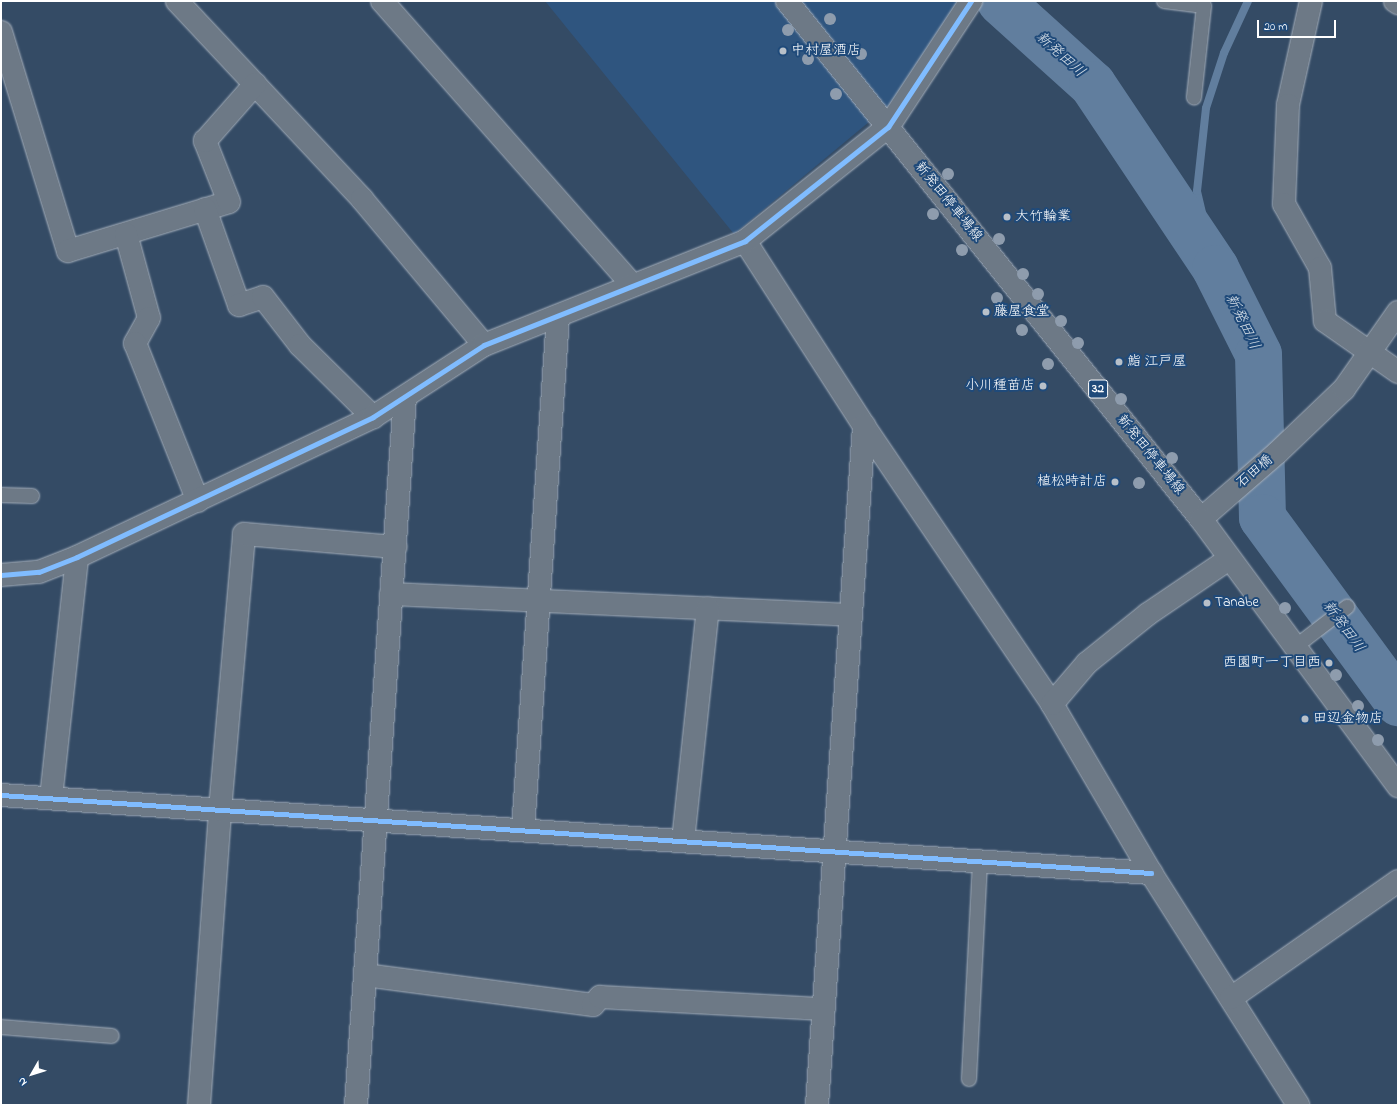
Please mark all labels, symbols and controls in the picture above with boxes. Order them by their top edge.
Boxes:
scale bar [1259,12,1338,38]
text: 20 m [1264,18,1287,36]
water label: 新発田川 [1032,28,1088,82]
place label: 中村屋酒店 [791,43,861,59]
marker: 中村屋酒店 [778,46,788,56]
street label: 新発田停車場線 [911,159,985,245]
place label: 大竹輪業 [1015,209,1071,225]
marker: 大竹輪業 [1002,212,1012,222]
water label: 新発田川 [1221,291,1263,353]
place label: 藤屋食堂 [994,304,1050,320]
marker: 藤屋食堂 [981,307,991,317]
place label: 鮨 江戸屋 [1127,354,1186,370]
marker: 鮨 江戸屋 [1114,357,1124,367]
place label: 小川種苗店 [965,378,1035,394]
road number: 32 [1088,378,1108,400]
marker: 小川種苗店 [1038,381,1048,391]
street label: 新発田停車場線 [1113,412,1187,498]
street label: 石田橋 [1234,452,1276,492]
place label: 植松時計店 [1037,474,1107,490]
marker: 植松時計店 [1110,477,1120,487]
place label: Tanabe [1215,595,1259,611]
water label: 新発田川 [1318,597,1368,657]
marker: Tanabe [1202,598,1212,608]
place label: 西園町一丁目西 [1223,655,1321,671]
marker: 西園町一丁目西 [1324,658,1334,668]
place label: 田辺金物店 [1313,711,1383,727]
marker: 田辺金物店 [1300,714,1310,724]
north arrow [12,1054,52,1094]
text: N [14,1074,31,1089]

